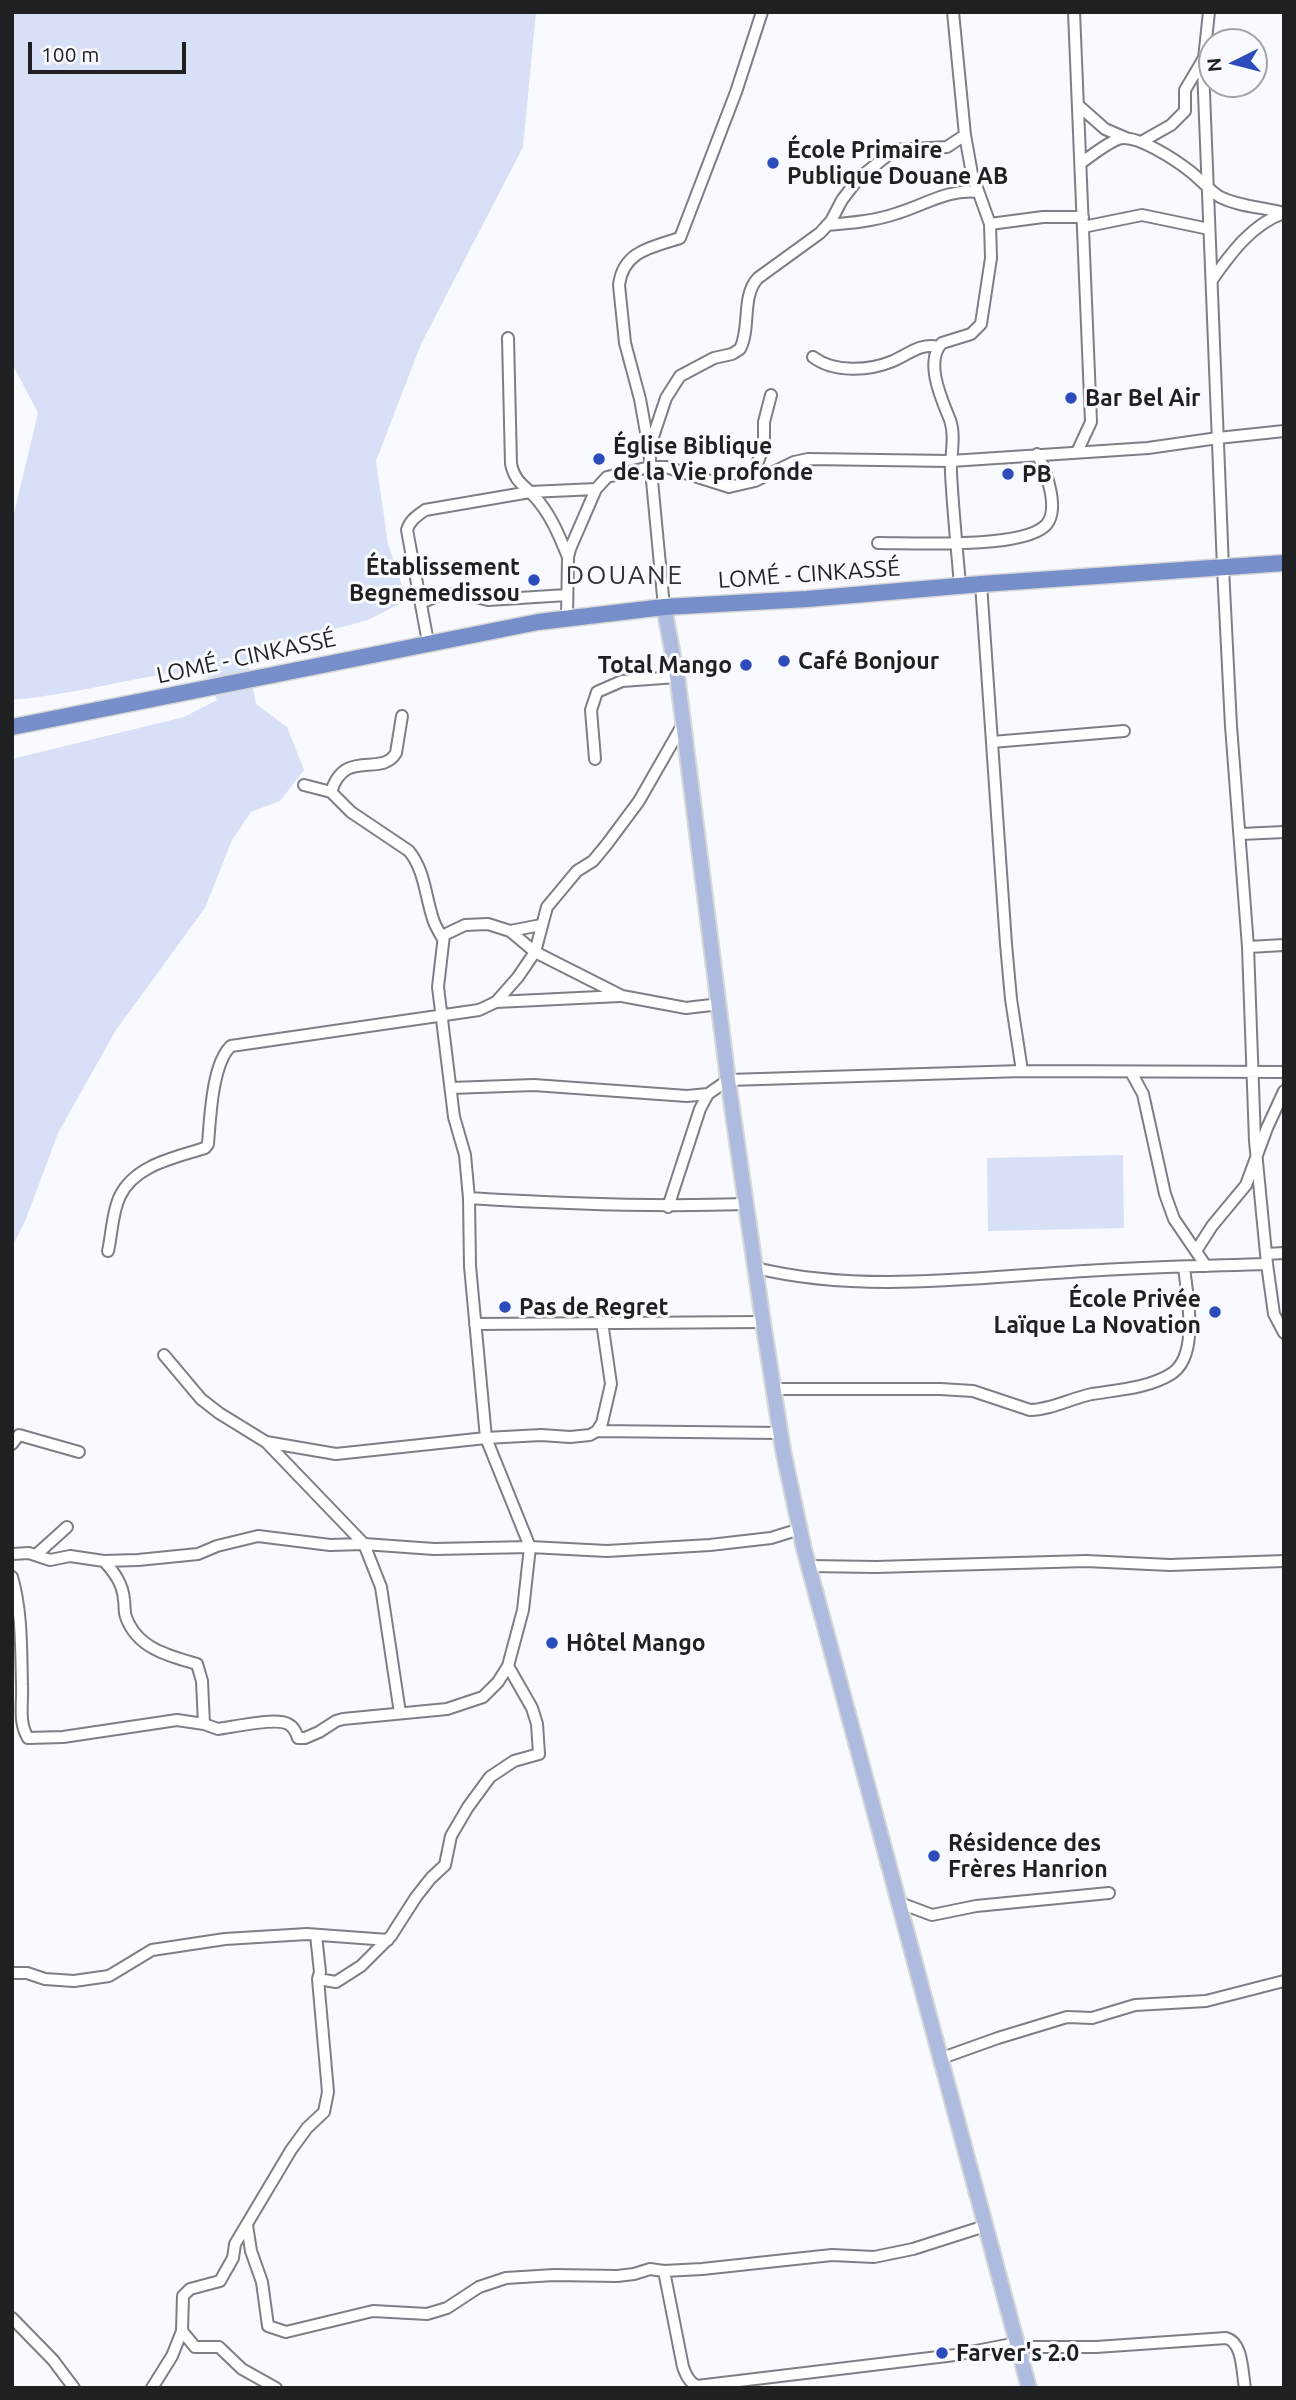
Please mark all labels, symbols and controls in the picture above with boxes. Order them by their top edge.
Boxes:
scale bar [32,28,189,72]
north arrow [1198,28,1268,98]
text: 100 m [41,42,99,66]
text: N [1202,57,1226,73]
place label: École Primaire Publique Douane AB [787,136,1008,190]
marker: École Primaire Publique Douane AB [765,155,781,171]
place label: Bar Bel Air [1085,384,1201,412]
marker: Bar Bel Air [1063,390,1079,406]
place label: Église Biblique de la Vie profonde [613,432,813,486]
marker: Église Biblique de la Vie profonde [591,451,607,467]
place label: PB [1022,460,1052,488]
marker: PB [1000,466,1016,482]
place label: Établissement Begnemedissou [349,553,520,607]
street label: LOMÉ - CINKASSÉ [717,554,901,594]
district label: DOUANE [567,559,683,591]
marker: Établissement Begnemedissou [526,572,542,588]
street label: LOMÉ - CINKASSÉ [154,625,338,689]
place label: Café Bonjour [798,647,939,675]
place label: Total Mango [598,651,732,679]
marker: Café Bonjour [776,653,792,669]
marker: Total Mango [738,657,754,673]
place label: École Privée Laïque La Novation [994,1285,1201,1339]
place label: Pas de Regret [519,1293,668,1321]
marker: Pas de Regret [497,1299,513,1315]
marker: École Privée Laïque La Novation [1207,1304,1223,1320]
place label: Hôtel Mango [566,1629,706,1657]
marker: Hôtel Mango [544,1635,560,1651]
place label: Résidence des Frères Hanrion [948,1829,1108,1883]
marker: Résidence des Frères Hanrion [926,1848,942,1864]
place label: Farver's 2.0 [956,2339,1079,2367]
marker: Farver's 2.0 [934,2345,950,2361]

